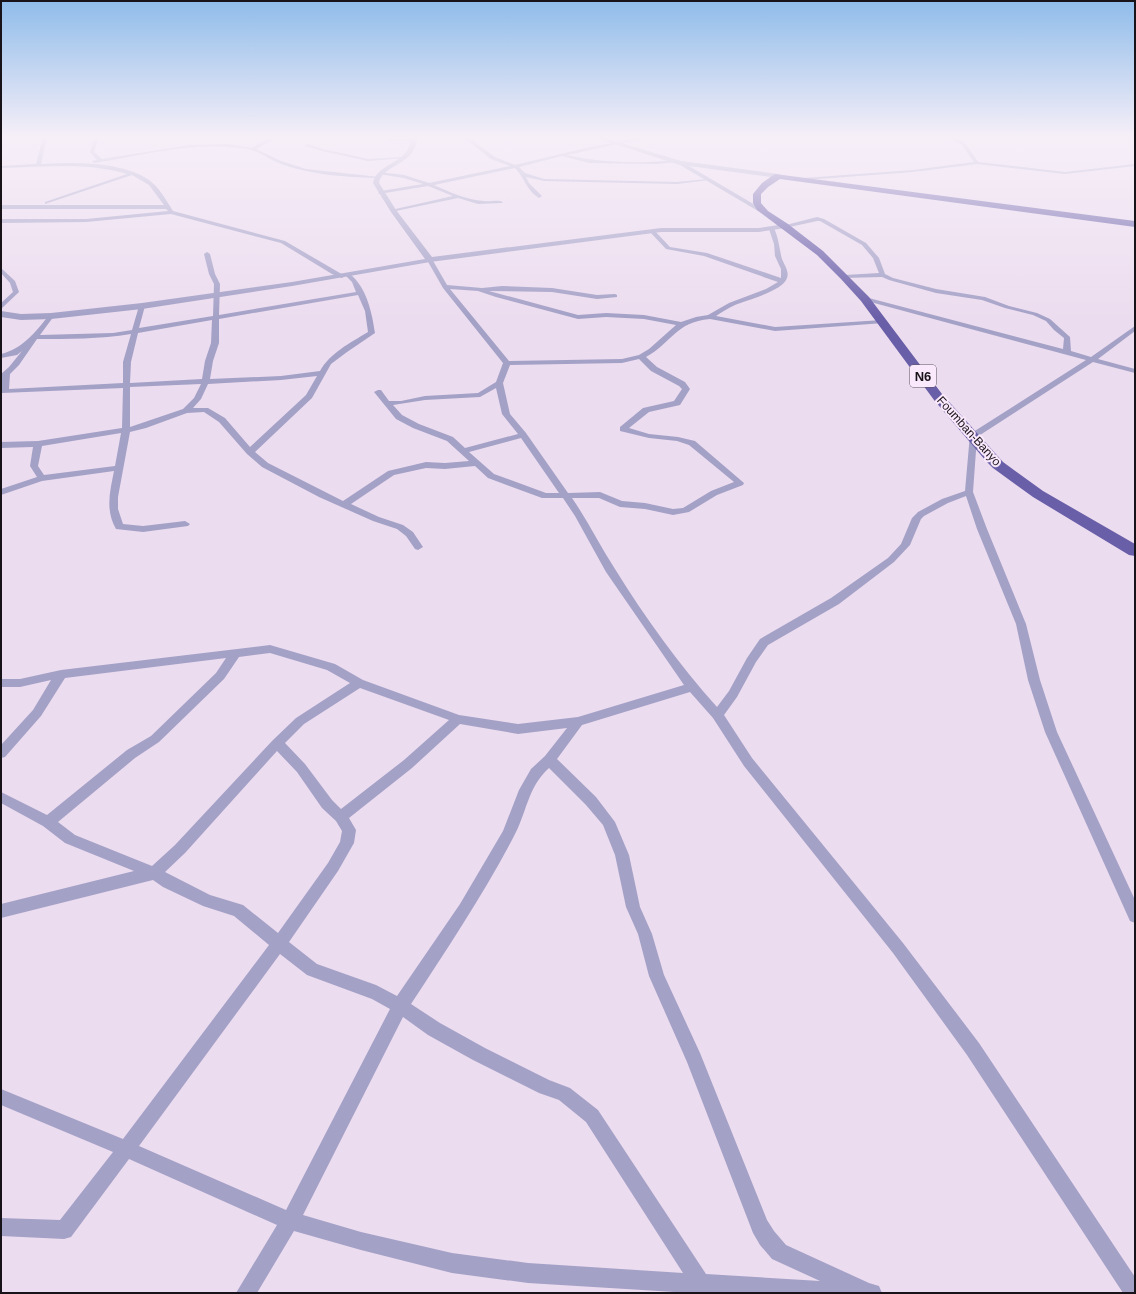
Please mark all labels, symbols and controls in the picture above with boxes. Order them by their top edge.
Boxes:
road number: N6 [910,365,936,387]
street label: Foumban-Banyo [934,393,1004,469]

